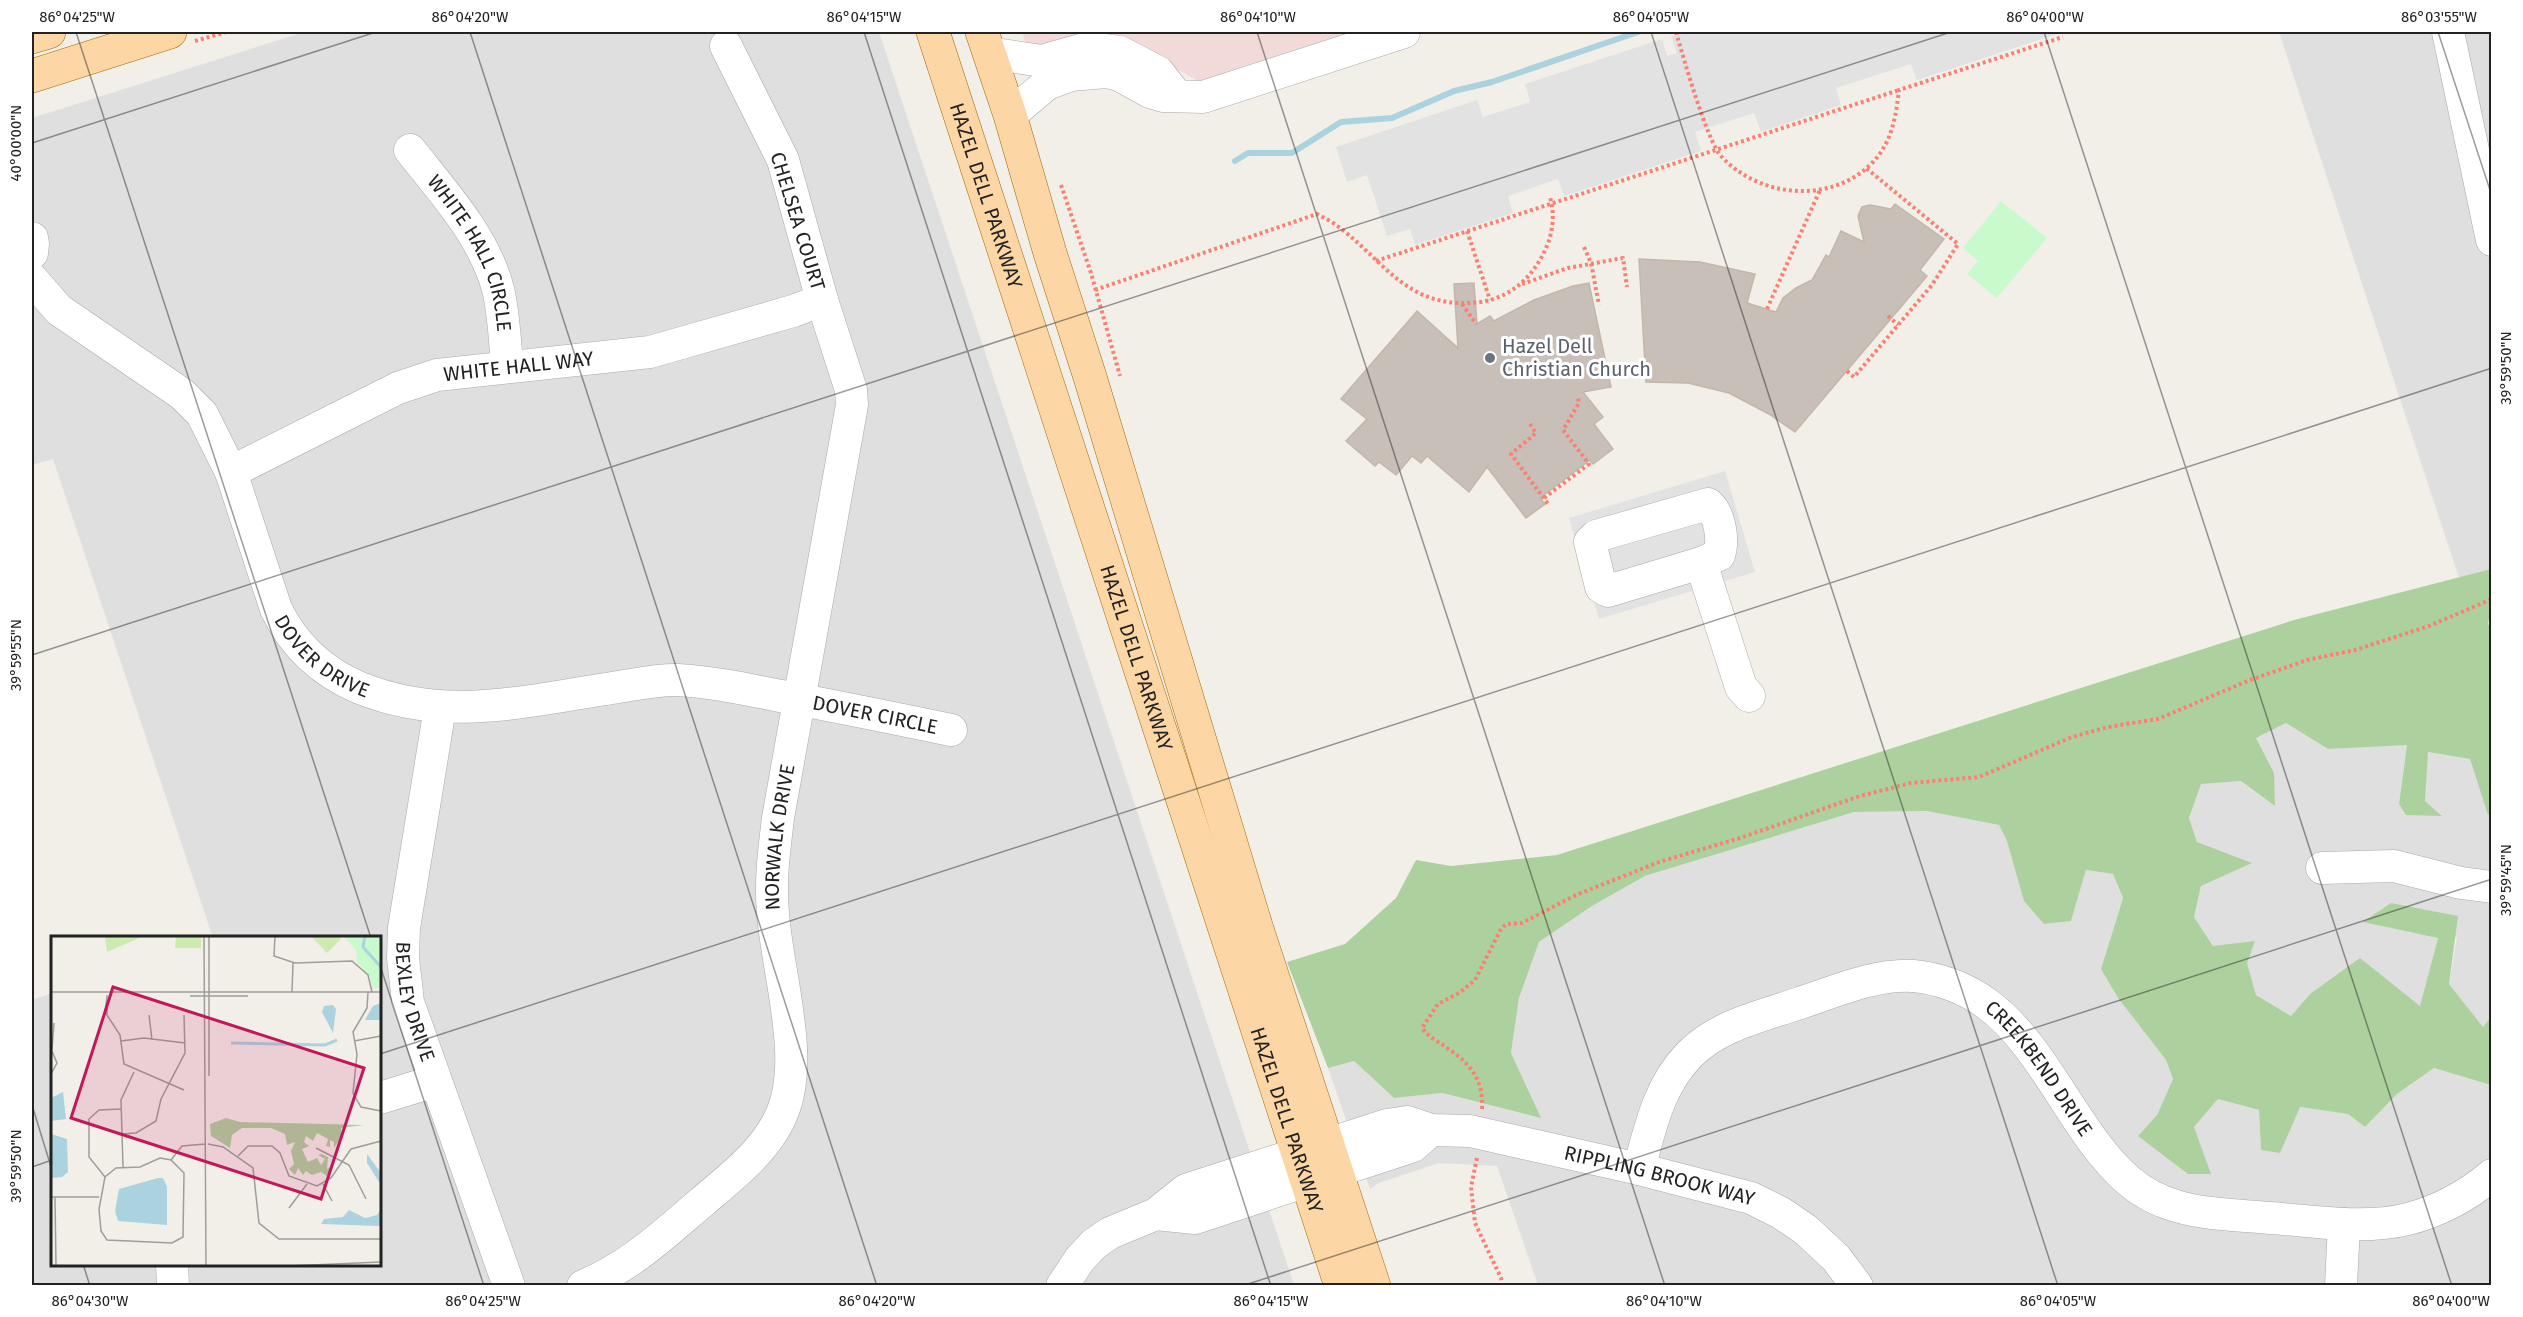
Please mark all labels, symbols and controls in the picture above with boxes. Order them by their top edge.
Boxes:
text: 86°04'25"W [39,8,115,26]
text: 86°04'20"W [432,8,509,26]
text: 86°04'15"W [827,8,902,26]
text: 86°04'10"W [1220,8,1297,26]
text: 86°04'05"W [1613,8,1690,26]
text: 86°04'00"W [2006,8,2084,26]
text: 86°03'55"W [2401,8,2478,26]
street label: HAZEL DELL PARKWAY [945,100,1028,292]
text: 40°00'00"N [7,105,25,181]
street label: CHELSEA COURT [766,149,831,294]
street label: WHITE HALL CIRCLE [423,170,516,333]
text: 39°59'50"N [2497,331,2515,405]
place label: Hazel Dell Christian Church [1502,334,1651,381]
street label: WHITE HALL WAY [442,346,595,386]
marker: Hazel Dell Christian Church [1483,351,1497,365]
street label: HAZEL DELL PARKWAY [1095,562,1178,754]
street label: DOVER DRIVE [269,610,373,702]
text: 39°59'55"N [7,619,25,691]
street label: DOVER CIRCLE [811,690,940,739]
street label: NORWALK DRIVE [760,762,799,911]
text: 39°59'45"N [2497,844,2515,916]
inset map [51,936,381,1266]
street label: BEXLEY DRIVE [391,941,440,1065]
street label: CREEKBEND DRIVE [1981,995,2098,1141]
street label: HAZEL DELL PARKWAY [1246,1024,1328,1216]
text: 39°59'50"N [7,1129,25,1203]
street label: RIPPLING BROOK WAY [1562,1141,1757,1211]
text: 86°04'30"W [52,1292,129,1310]
text: 86°04'25"W [445,1292,521,1310]
text: 86°04'20"W [839,1292,916,1310]
text: 86°04'15"W [1234,1292,1309,1310]
text: 86°04'10"W [1626,1292,1703,1310]
text: 86°04'05"W [2020,1292,2097,1310]
text: 86°04'00"W [2412,1292,2490,1310]

